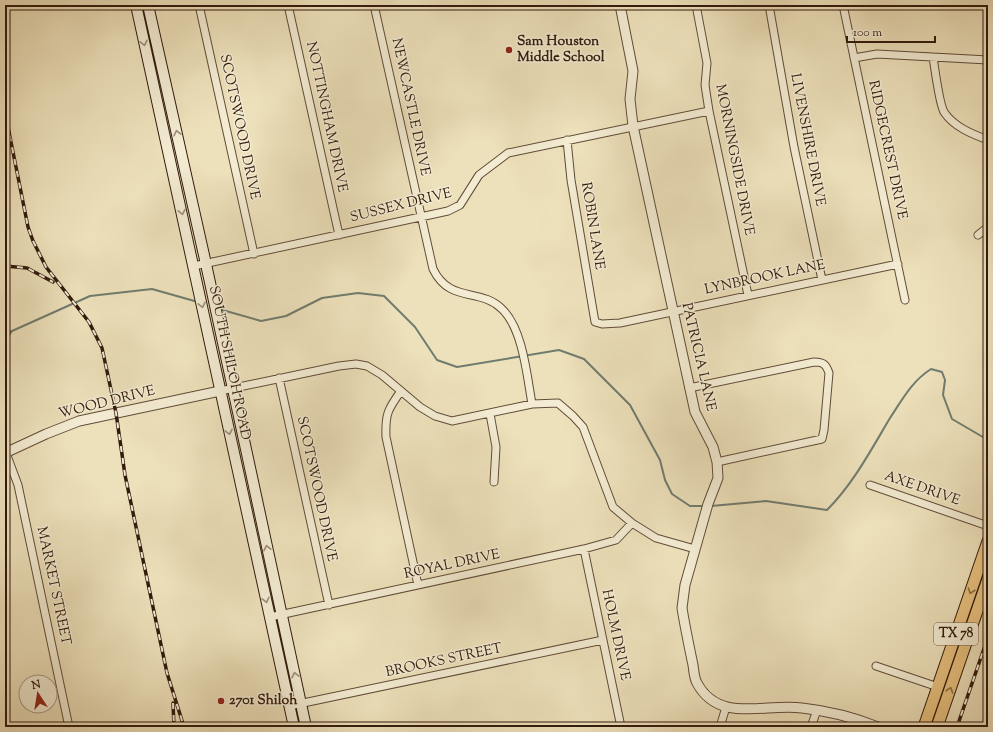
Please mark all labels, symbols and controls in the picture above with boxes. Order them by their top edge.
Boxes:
scale bar [847,18,935,44]
text: 100 m [853,24,882,42]
place label: Sam Houston Middle School [517,32,605,68]
street label: NEWCASTLE DRIVE [386,36,434,178]
one-way arrow [140,40,148,46]
street label: NOTTINGHAM DRIVE [300,40,352,195]
marker: Sam Houston Middle School [504,45,514,55]
street label: SCOTSWOOD DRIVE [214,52,264,202]
street label: LIVENSHIRE DRIVE [784,72,830,209]
street label: RIDGECREST DRIVE [862,78,912,222]
street label: MORNINGSIDE DRIVE [709,83,759,238]
one-way arrow [173,130,181,136]
street label: ROBIN LANE [575,181,609,272]
street label: SUSSEX DRIVE [348,184,454,228]
one-way arrow [177,209,185,215]
street label: LYNBROOK LANE [703,255,828,301]
street label: SOUTH SHILOH ROAD [203,284,255,442]
street label: PATRICIA LANE [676,301,720,414]
one-way arrow [197,302,205,308]
street label: WOOD DRIVE [57,381,158,425]
street label: SCOTSWOOD DRIVE [291,414,341,564]
one-way arrow [225,429,233,435]
street label: AXE DRIVE [881,467,963,511]
street label: MARKET STREET [31,525,75,647]
one-way arrow [264,545,272,551]
street label: ROYAL DRIVE [402,545,502,585]
street label: HOLM DRIVE [596,588,635,683]
one-way arrow [967,588,975,595]
one-way arrow [262,596,270,603]
road number: TX 78 [934,623,978,645]
street label: BROOKS STREET [384,639,504,683]
one-way arrow [291,672,299,678]
north arrow [18,674,58,714]
text: N [29,676,42,694]
one-way arrow [945,687,953,694]
place label: 2701 Shiloh [229,691,298,711]
marker: 2701 Shiloh [216,696,226,706]

